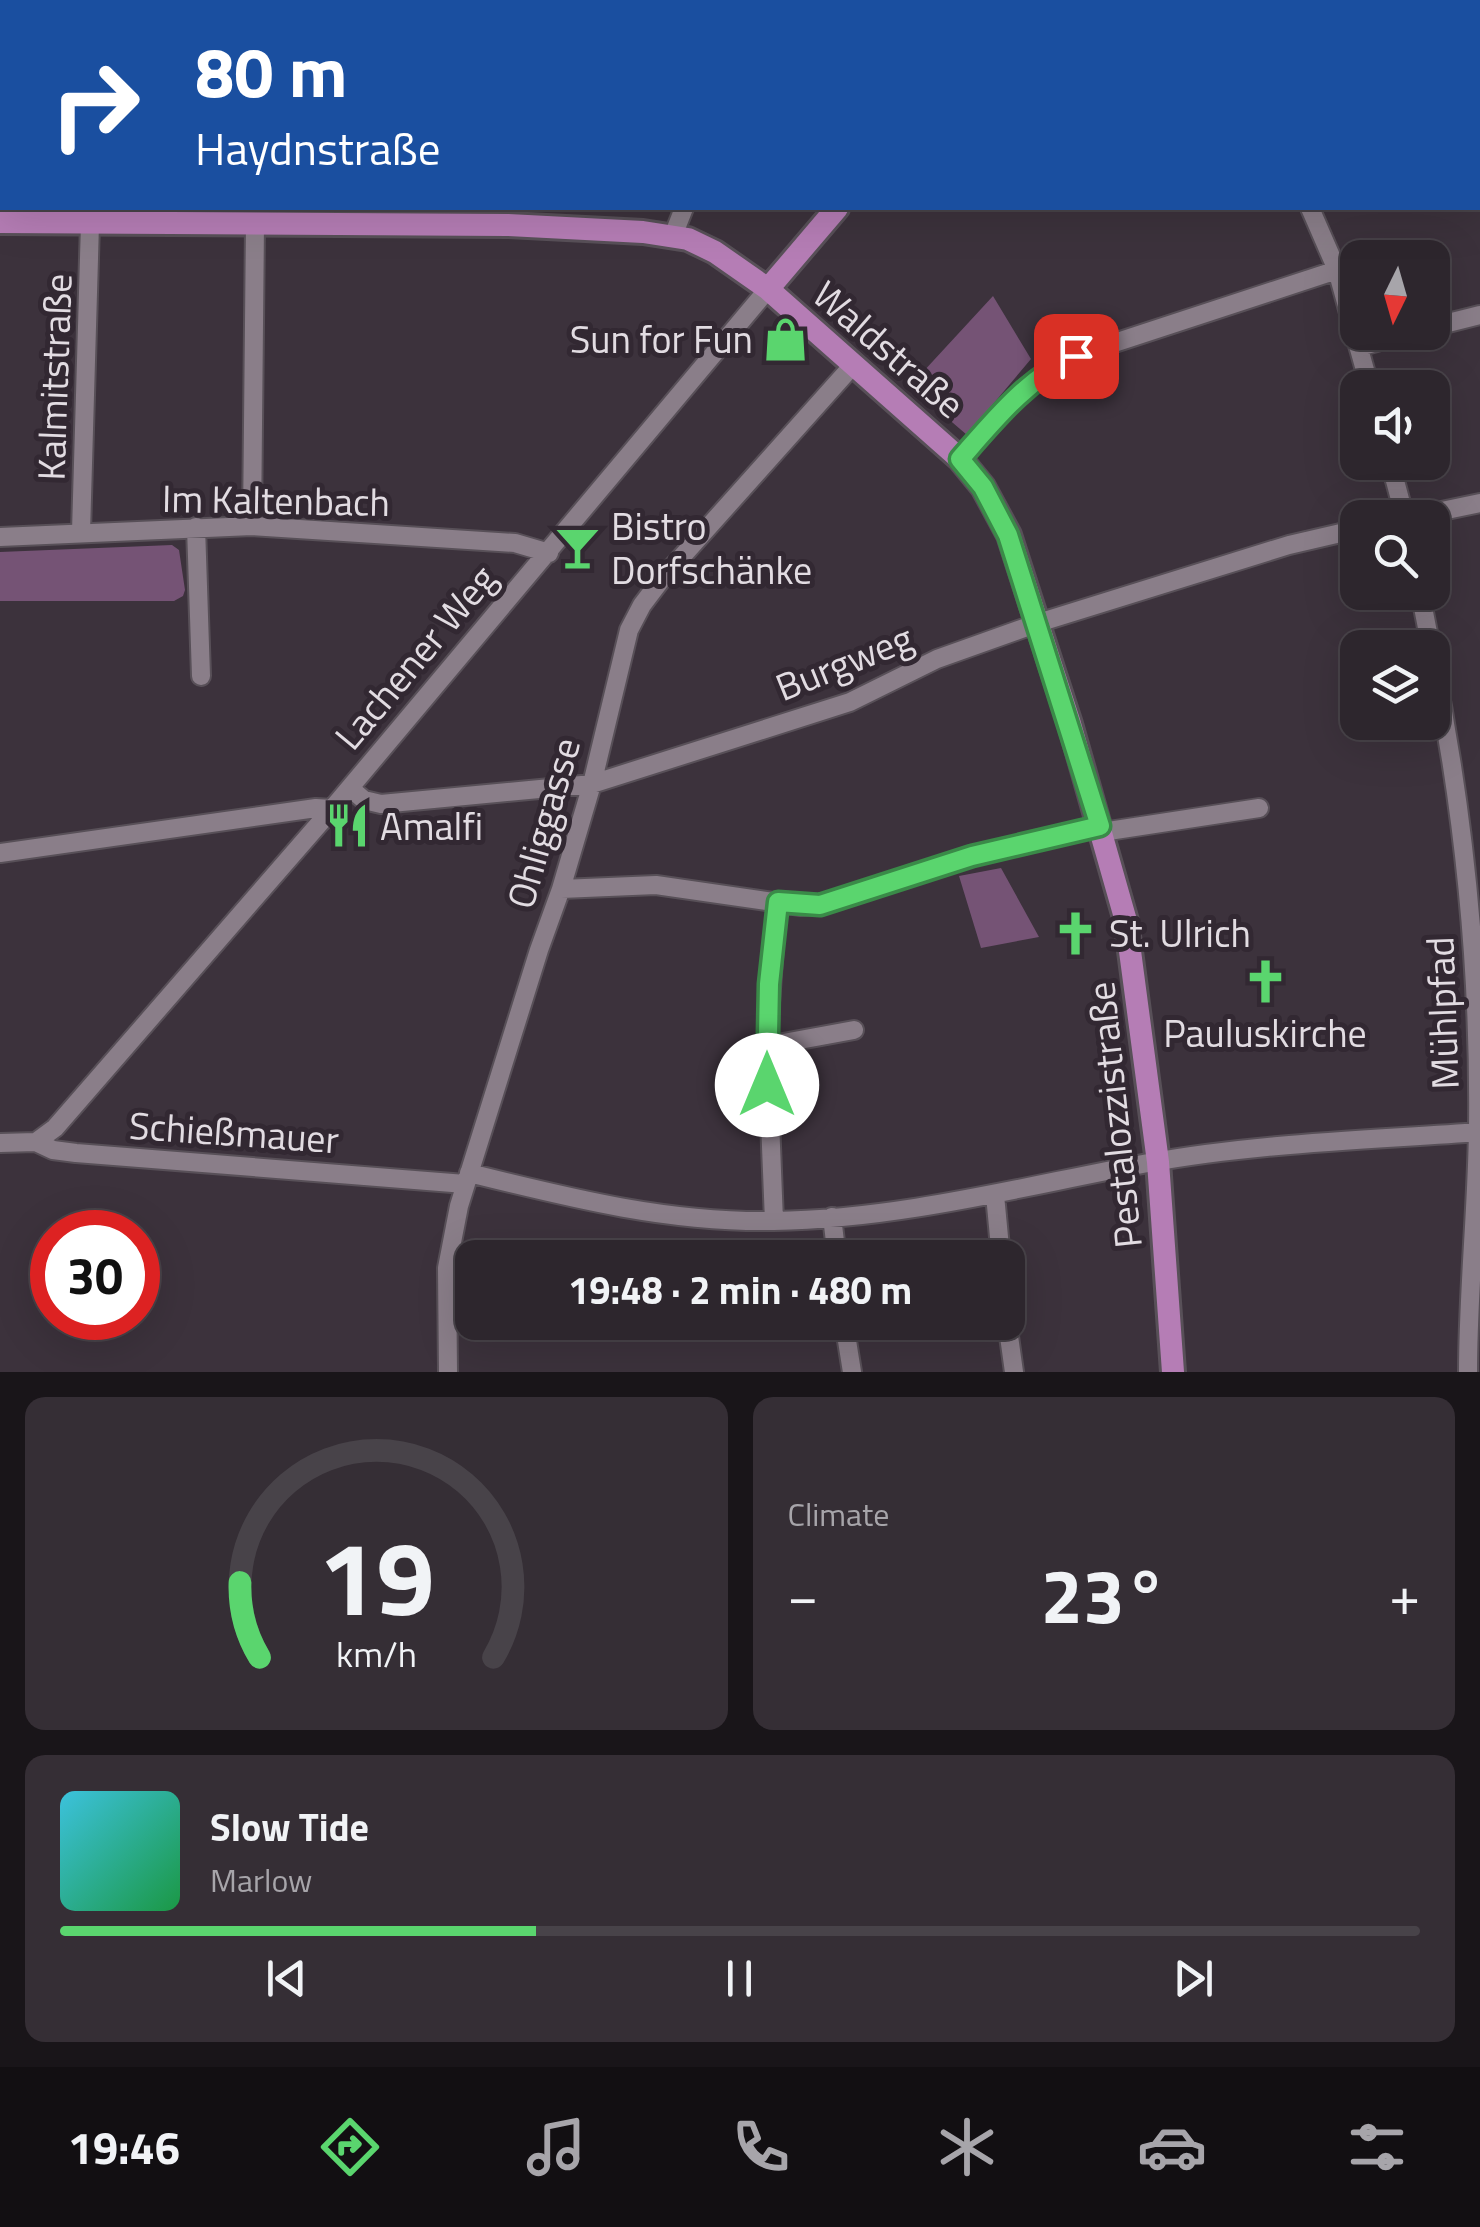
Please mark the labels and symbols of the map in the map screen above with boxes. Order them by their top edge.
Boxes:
north arrow [1340,240,1450,350]
street label: Waldstraße [800,266,978,432]
street label: Kalmitstraße [21,273,87,481]
place label: Sun for Fun [570,310,753,368]
pin [1034,314,1119,399]
shop icon: Sun for Fun [762,315,810,363]
street label: Im Kaltenbach [162,469,390,531]
place label: Bistro Dorfschänke [611,497,812,599]
bar icon: Bistro Dorfschänke [554,524,602,572]
street label: Lachener Weg [320,552,510,762]
street label: Burgweg [767,608,921,716]
street label: Ohliggasse [491,731,595,915]
place label: Amalfi [380,797,483,855]
restaurant icon: Amalfi [323,802,371,850]
place label: St. Ulrich [1109,904,1251,962]
church icon: St. Ulrich [1052,909,1100,957]
street label: Mühlpfad [1410,936,1474,1090]
church icon: Pauluskirche [1241,957,1289,1005]
street label: Pestalozzistraße [1071,979,1157,1251]
place label: Pauluskirche [1163,1004,1367,1062]
position arrow [715,1033,819,1137]
street label: Schießmauer [127,1096,341,1168]
speed limit sign: 30 [30,1210,160,1340]

